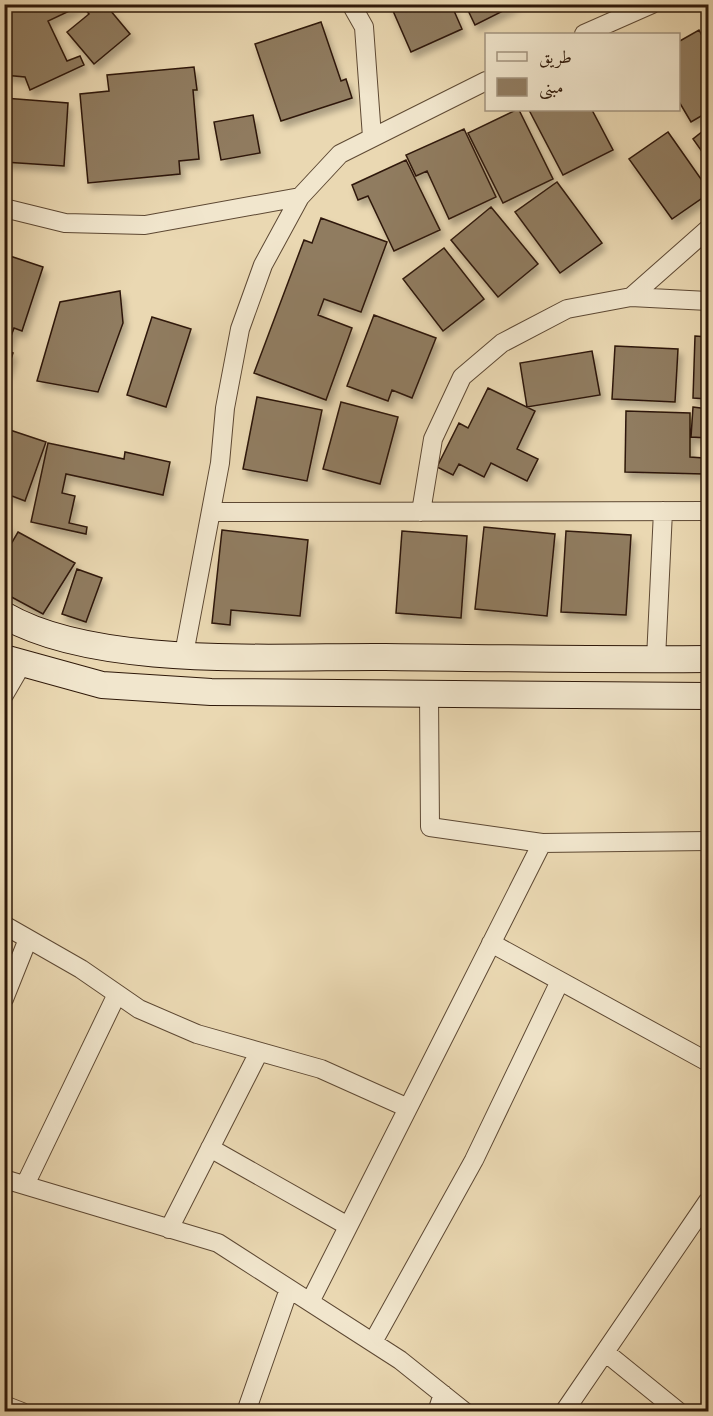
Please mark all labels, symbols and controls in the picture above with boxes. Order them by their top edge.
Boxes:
legend [485,33,680,111]
text: طريق [539,47,572,70]
text: مبنى [539,77,564,100]

